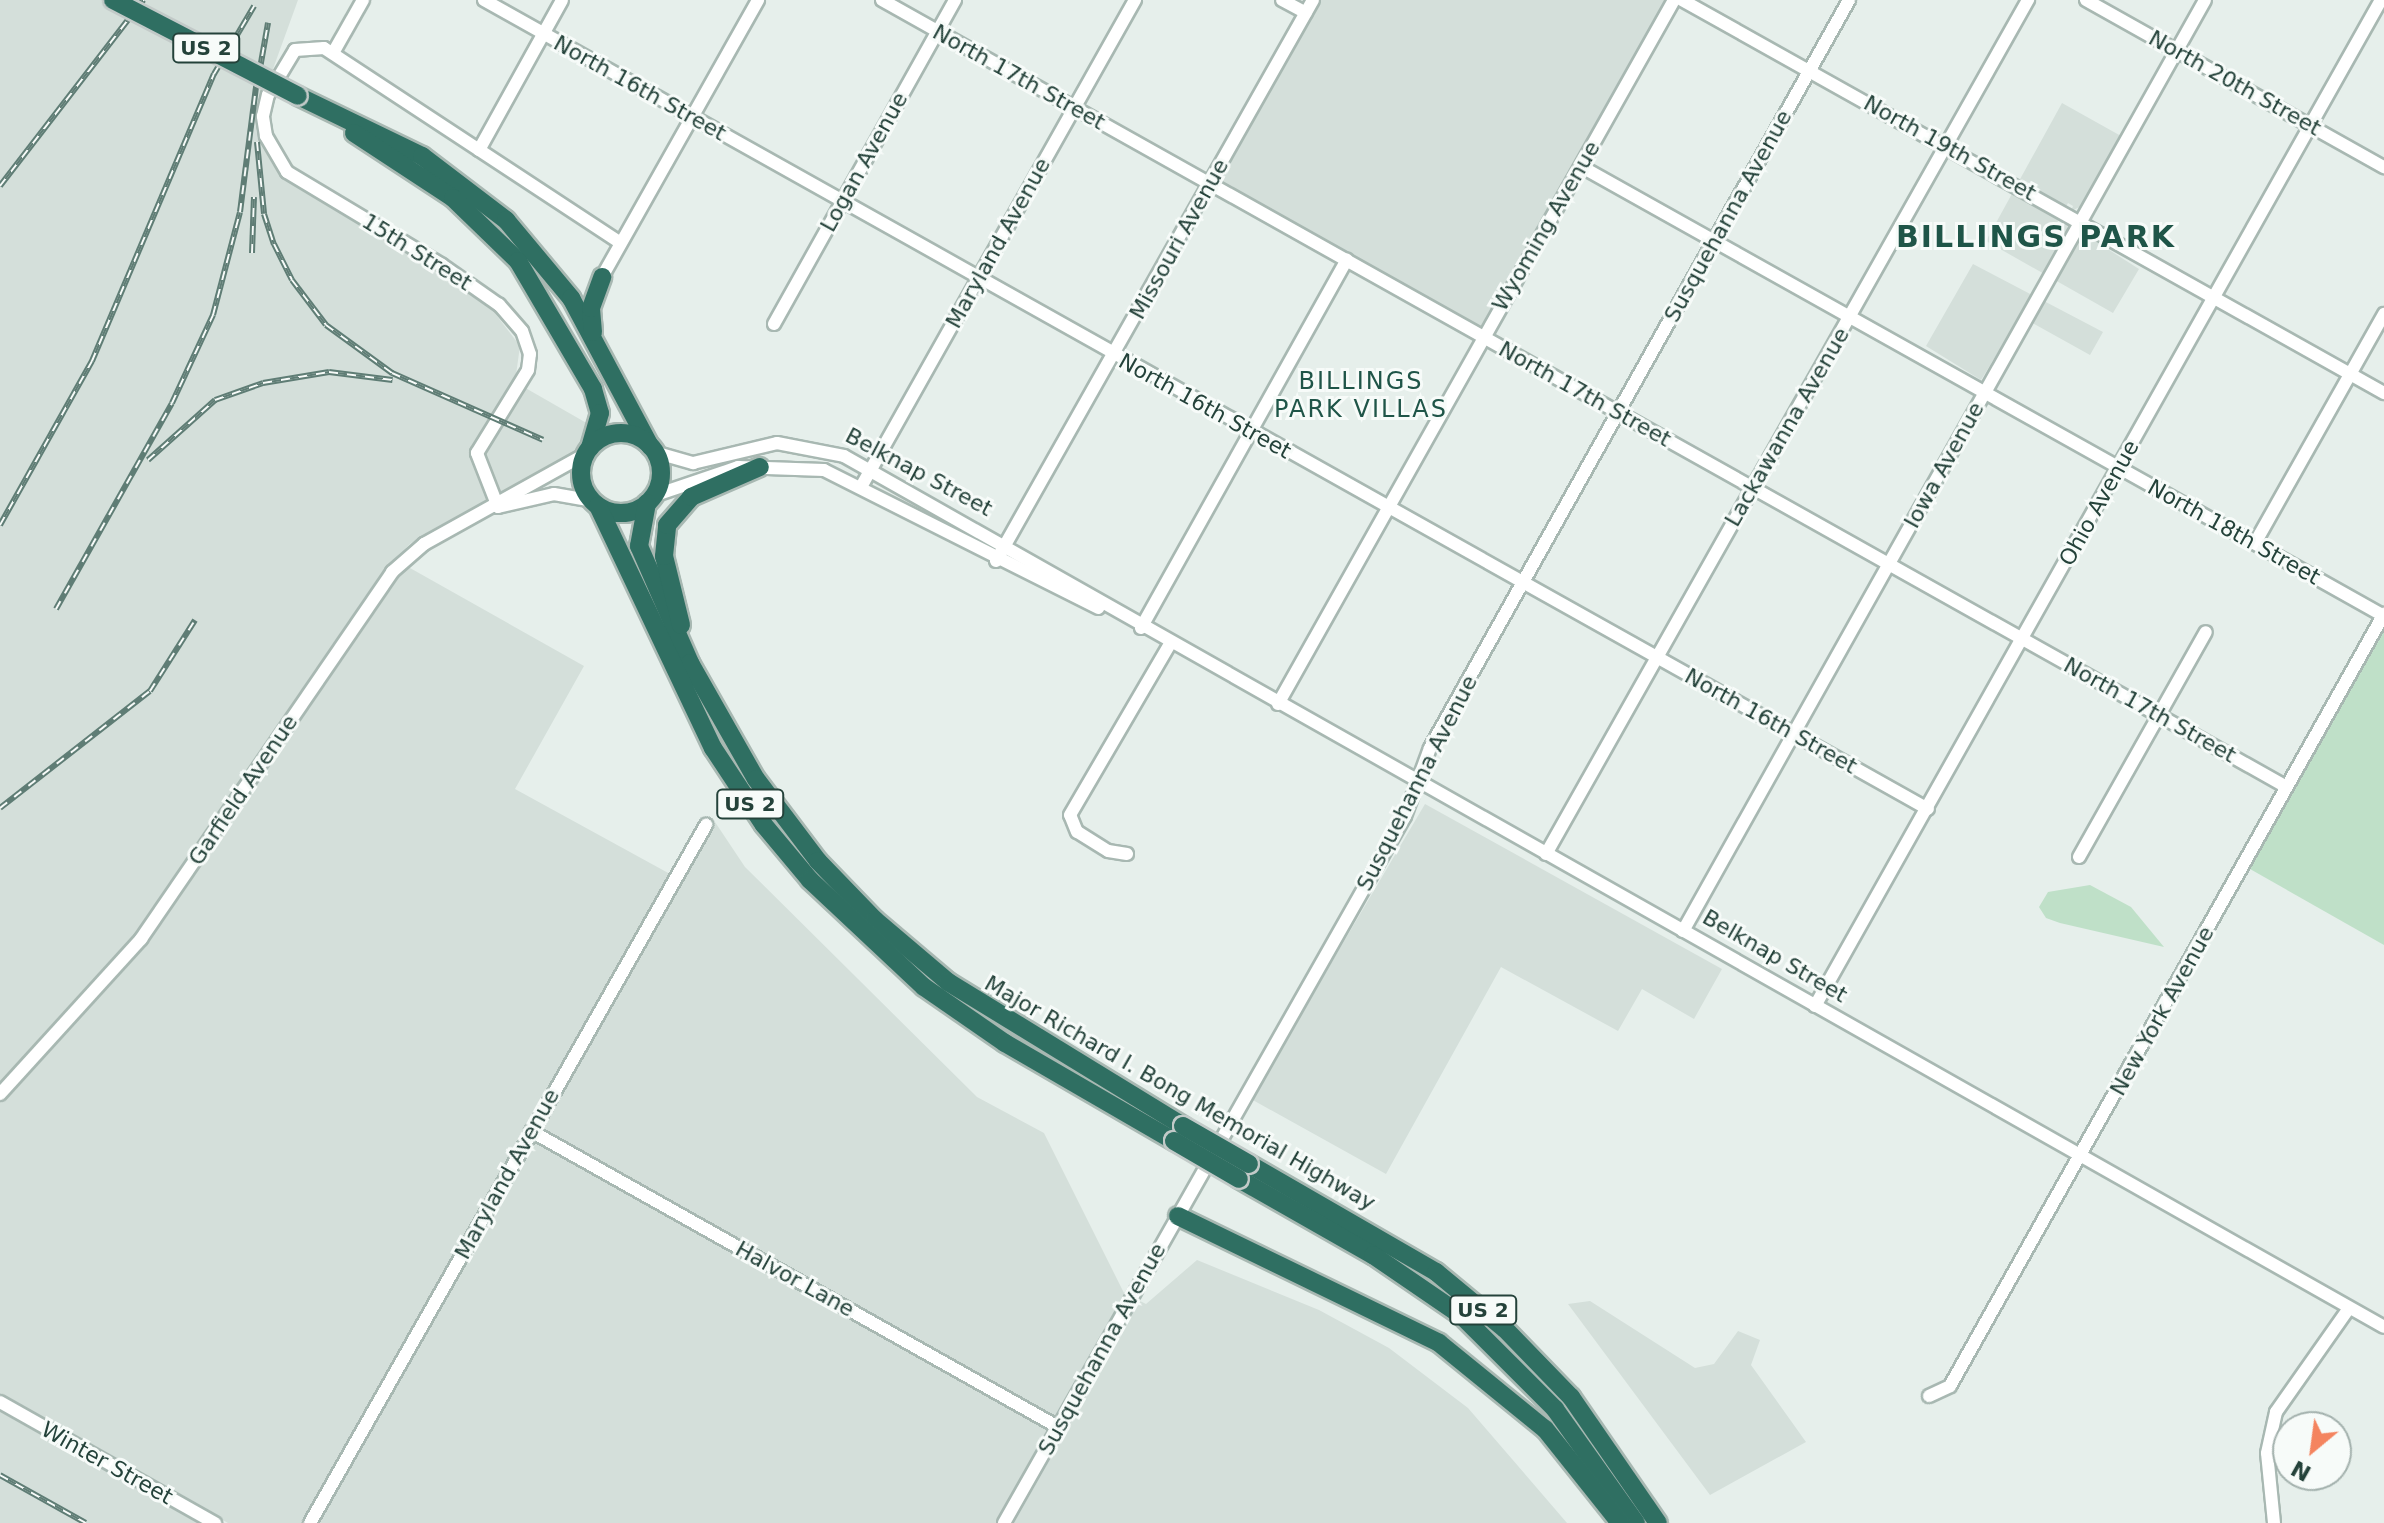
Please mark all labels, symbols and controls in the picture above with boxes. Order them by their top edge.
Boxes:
street label: North 17th Street [928,19,1110,135]
street label: North 20th Street [2144,25,2326,141]
street label: North 16th Street [549,30,731,146]
road number: US 2 [172,32,240,64]
street label: Logan Avenue [815,88,913,236]
street label: North 19th Street [1859,90,2041,206]
street label: Susquehanna Avenue [1659,105,1797,327]
street label: Wyoming Avenue [1487,136,1605,316]
street label: Maryland Avenue [940,153,1056,333]
street label: Missouri Avenue [1124,154,1234,324]
street label: 15th Street [357,208,477,296]
district label: BILLINGS PARK [1896,219,2176,255]
street label: Lackawanna Avenue [1719,323,1855,531]
street label: North 17th Street [1494,336,1676,452]
street label: North 16th Street [1114,348,1296,464]
district label: BILLINGS PARK VILLAS [1274,368,1448,424]
street label: Iowa Avenue [1898,397,1990,533]
street label: Belknap Street [841,422,997,522]
street label: Ohio Avenue [2054,436,2144,570]
street label: North 18th Street [2143,474,2325,590]
street label: North 17th Street [2059,652,2241,768]
street label: North 16th Street [1680,663,1862,779]
street label: Susquehanna Avenue [1351,671,1483,895]
street label: Garfield Avenue [183,710,303,870]
road number: US 2 [716,788,784,820]
street label: Belknap Street [1698,904,1852,1008]
street label: New York Avenue [2105,922,2219,1100]
street label: Major Richard I. Bong Memorial Highway [980,970,1380,1216]
street label: Maryland Avenue [449,1084,565,1264]
street label: Halvor Lane [731,1235,859,1323]
street label: Susquehanna Avenue [1033,1238,1171,1460]
road number: US 2 [1449,1294,1517,1326]
north arrow [2272,1411,2352,1491]
street label: Winter Street [37,1416,177,1510]
text: N [2287,1455,2315,1486]

